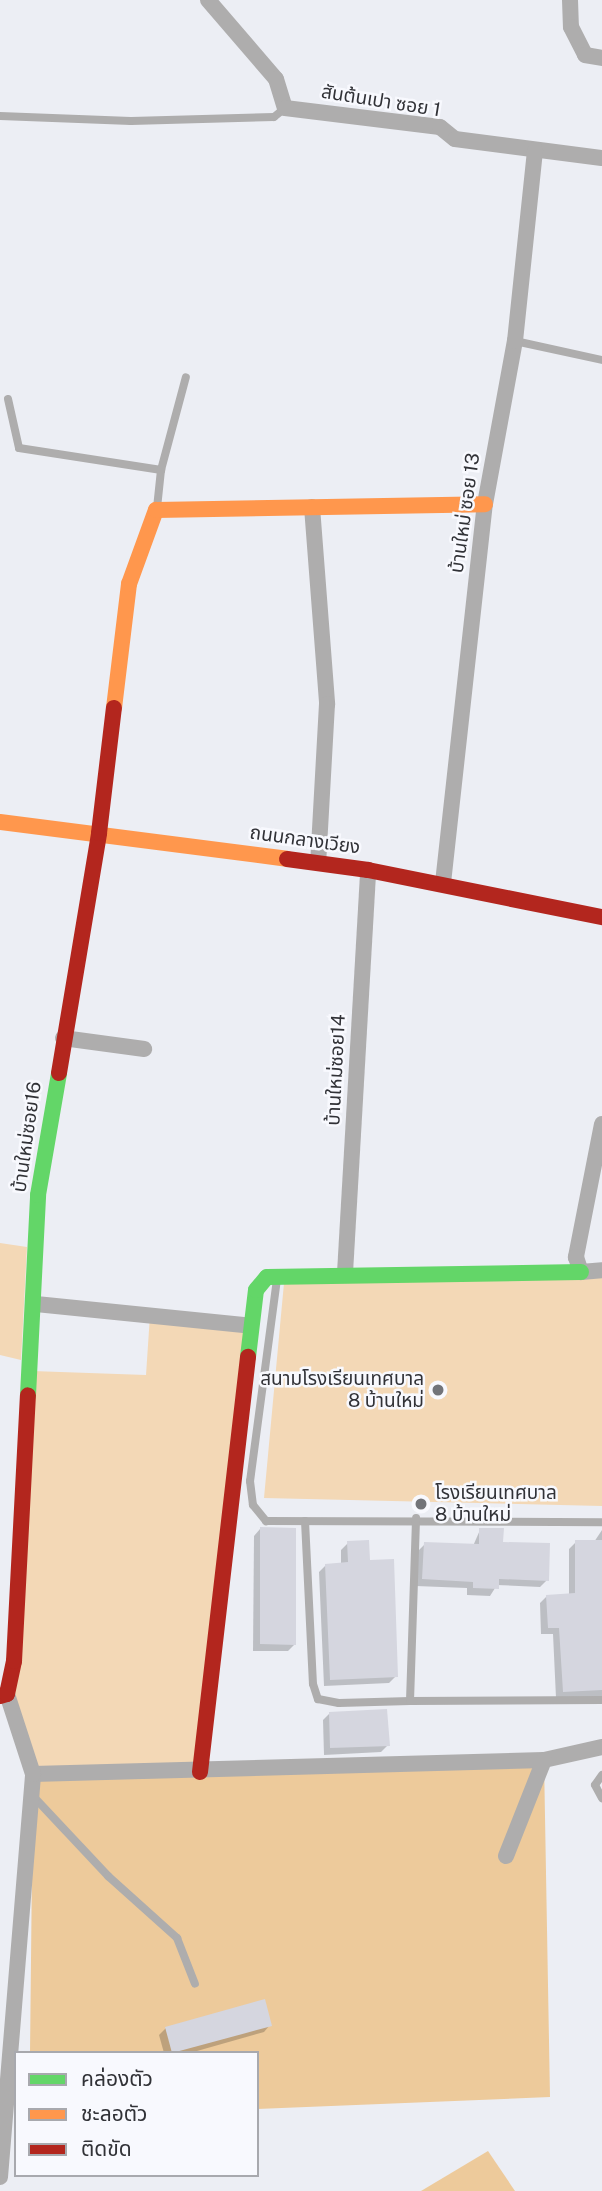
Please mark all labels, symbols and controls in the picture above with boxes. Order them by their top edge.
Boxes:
street label: สันต้นเปา ซอย 1 [320,80,442,122]
street label: บ้านใหม่ ซอย 13 [445,452,485,574]
street label: ถนนกลางเวียง [248,821,362,859]
street label: บ้านใหม่ซอย14 [322,1014,350,1126]
street label: บ้านใหม่ซอย16 [8,1080,46,1194]
place label: สนามโรงเรียนเทศบาล 8 บ้านใหม่ [260,1368,424,1412]
marker: สนามโรงเรียนเทศบาล 8 บ้านใหม่ [430,1382,446,1398]
place label: โรงเรียนเทศบาล 8 บ้านใหม่ [435,1482,557,1526]
marker: โรงเรียนเทศบาล 8 บ้านใหม่ [413,1496,429,1512]
legend [14,2051,259,2177]
text: คล่องตัว [81,2066,153,2091]
text: ชะลอตัว [81,2101,147,2126]
text: ติดขัด [81,2136,132,2161]

